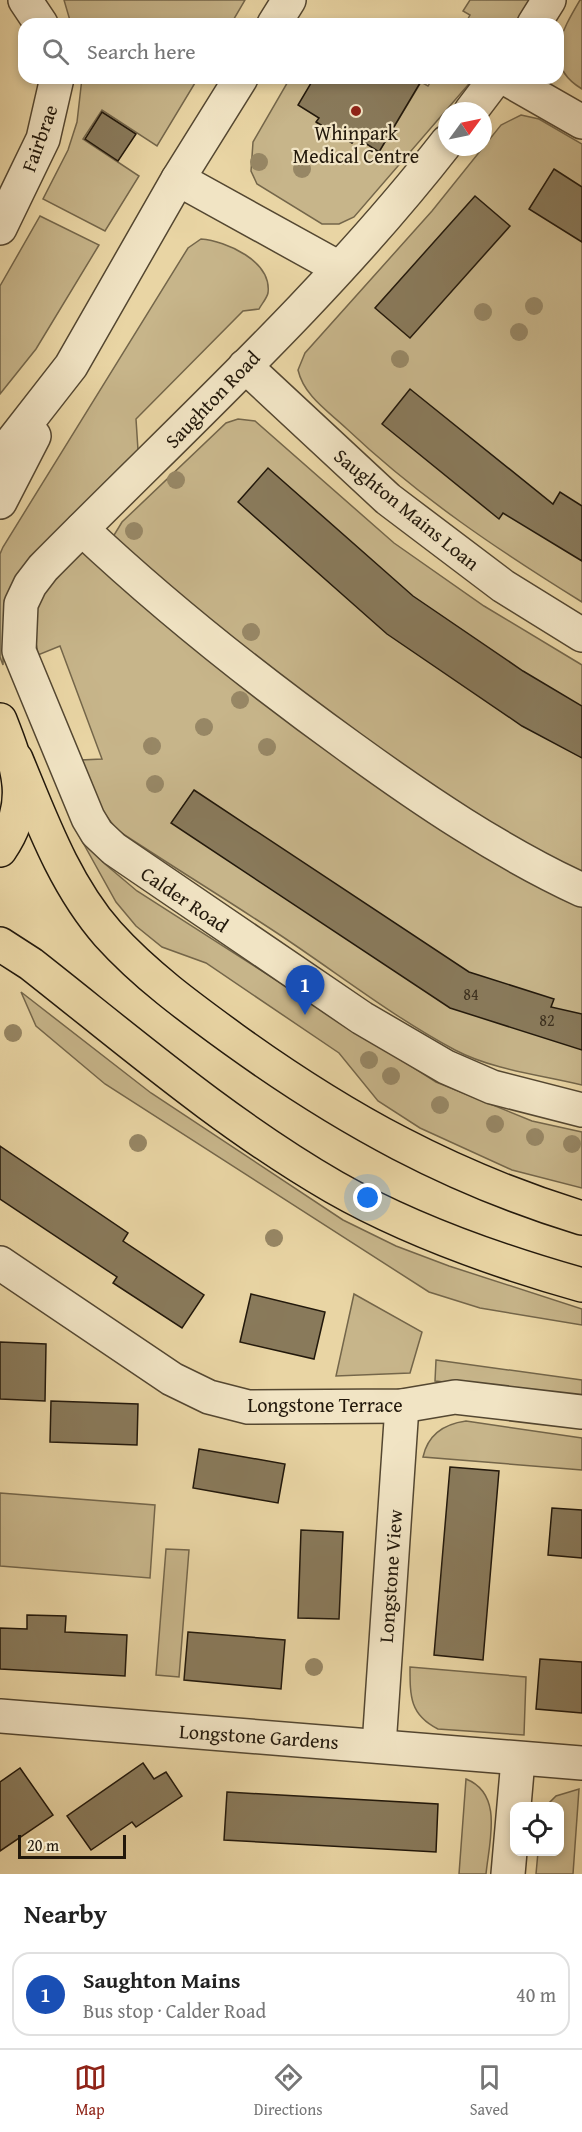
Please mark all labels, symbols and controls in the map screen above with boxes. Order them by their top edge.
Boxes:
search box [18,18,564,84]
icon: search [39,35,72,68]
text: Search here [87,35,196,67]
street label: Fairbrae [13,100,65,176]
north arrow [438,102,492,156]
marker: Whinpark Medical Centre [349,104,363,118]
place label: Whinpark Medical Centre [293,118,419,170]
street label: Saughton Road [158,343,266,454]
street label: Saughton Mains Loan [328,441,486,577]
street label: Calder Road [135,859,235,939]
pin: 1 [286,966,324,1015]
house number: 84 [463,982,479,1006]
house number: 82 [539,1008,555,1032]
your location [353,1183,382,1212]
street label: Longstone Terrace [247,1390,403,1419]
street label: Longstone View [371,1508,409,1644]
street label: Longstone Gardens [178,1716,340,1756]
map controls [510,1802,564,1856]
button: locate [510,1802,564,1856]
scale bar [18,1832,126,1860]
text: 20 m [27,1833,59,1857]
text: Nearby [24,1894,107,1933]
text: Saughton Mains [83,1964,240,1996]
text: 1 [40,1980,51,2009]
text: 40 m [516,1980,556,2009]
text: Bus stop · Calder Road [83,1996,266,2025]
tab: Map [74,2061,107,2121]
tab: Directions [254,2061,323,2121]
tab: Saved [470,2061,508,2121]

